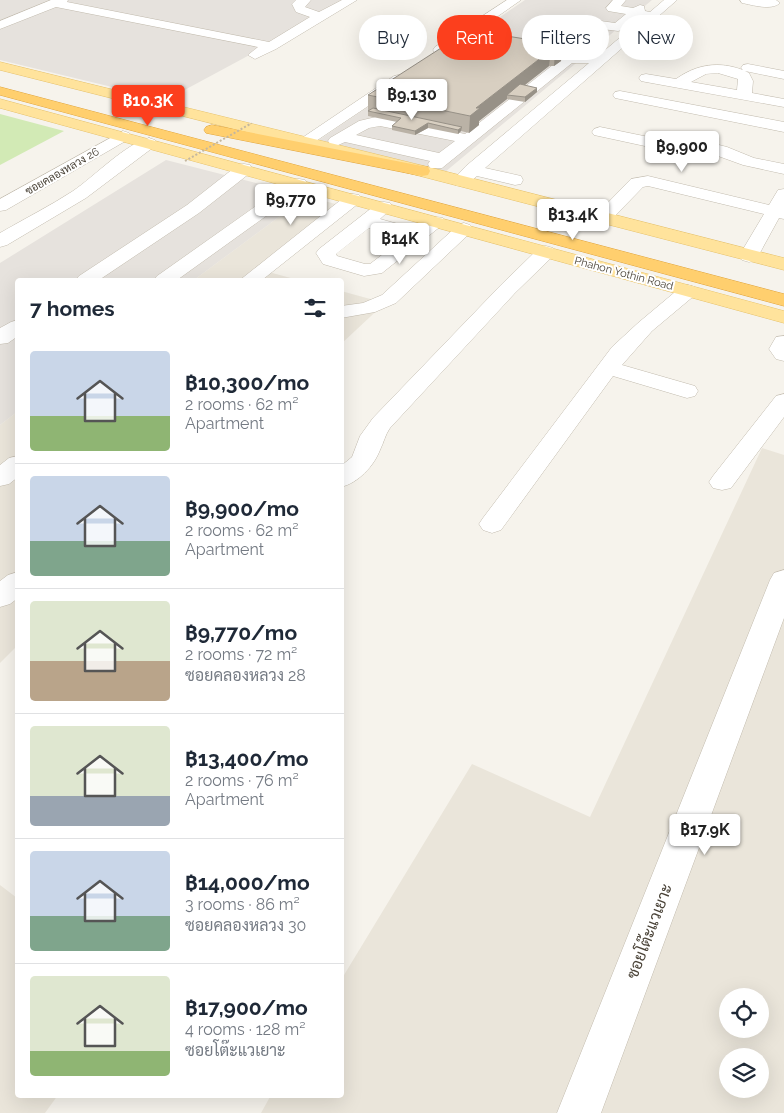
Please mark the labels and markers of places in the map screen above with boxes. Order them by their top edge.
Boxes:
pin: ฿9,130 [371,78,453,121]
pin: ฿10.3K [107,84,189,127]
pin: ฿9,900 [641,130,723,173]
pin: ฿9,770 [250,184,332,226]
pin: ฿13.4K [532,198,614,241]
pin: ฿14K [370,222,430,265]
pin: ฿17.9K [664,814,746,856]

